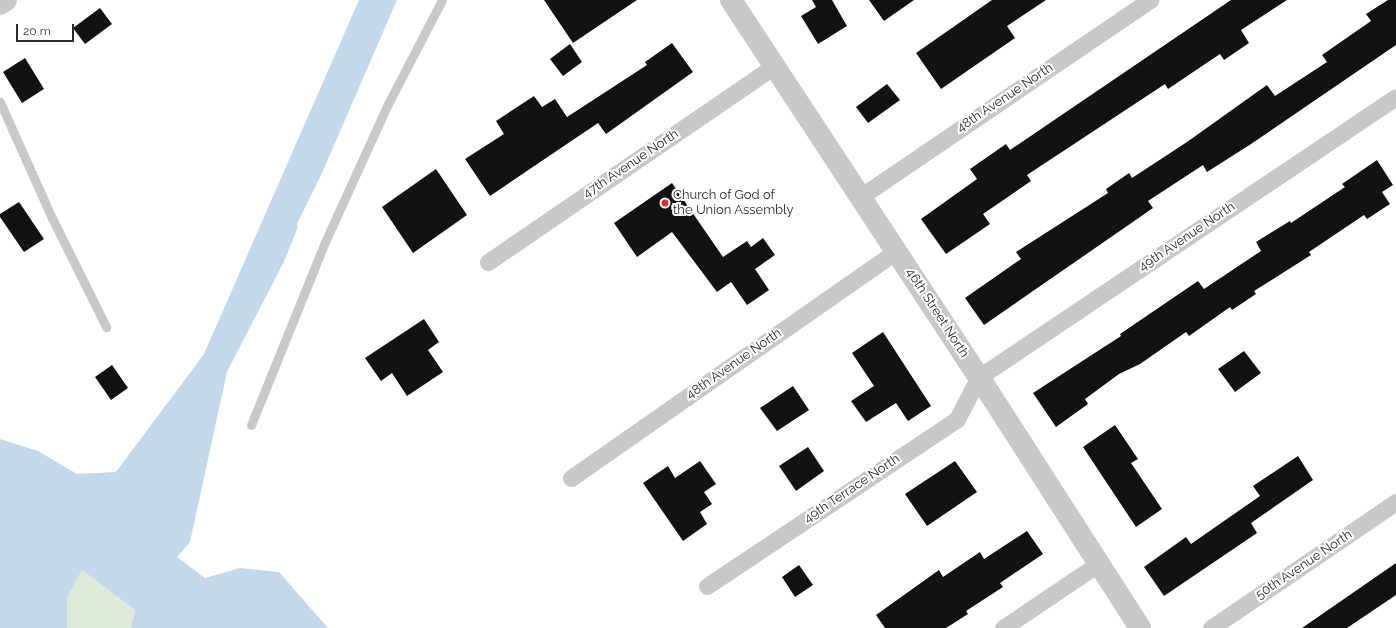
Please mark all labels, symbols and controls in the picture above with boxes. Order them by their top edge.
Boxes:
scale bar [18,16,76,42]
text: 20 m [23,24,51,38]
street label: 48th Avenue North [954,60,1056,136]
street label: 47th Avenue North [580,126,682,202]
place label: Church of God of the Union Assembly [673,188,794,219]
marker: Church of God of the Union Assembly [660,198,670,208]
street label: 49th Avenue North [1136,199,1238,275]
street label: 46th Street North [902,265,972,361]
street label: 48th Avenue North [683,325,785,403]
street label: 49th Terrace North [801,451,903,527]
street label: 50th Avenue North [1253,527,1355,603]

